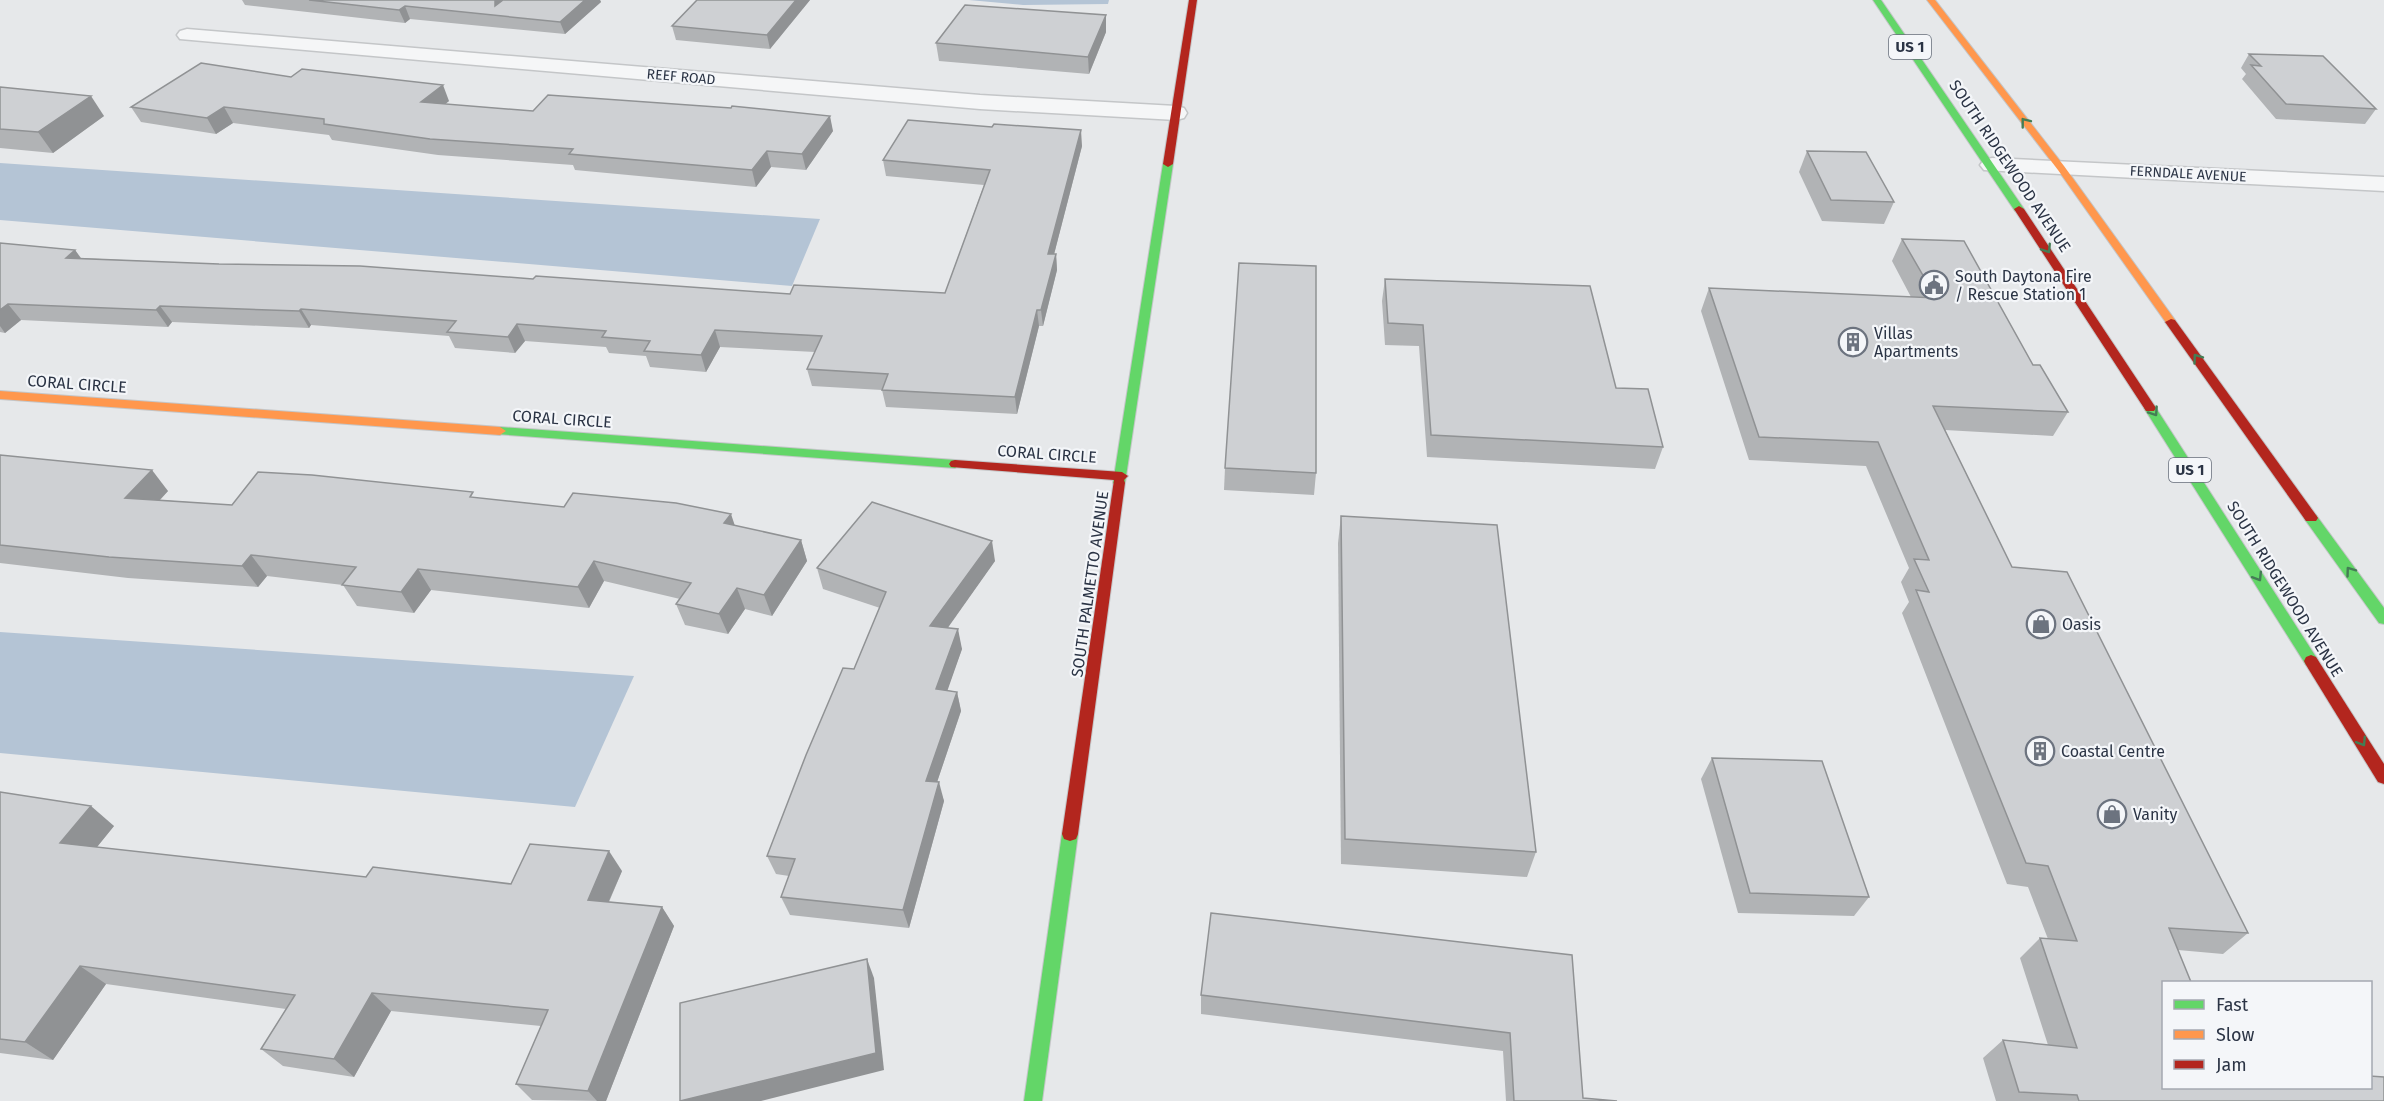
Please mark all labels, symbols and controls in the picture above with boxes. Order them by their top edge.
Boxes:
road number: US 1 [1889,35,1931,59]
street label: REEF ROAD [646,66,716,88]
street label: SOUTH RIDGEWOOD AVENUE [1945,76,2075,256]
one-way arrow [2022,117,2033,128]
street label: FERNDALE AVENUE [2129,162,2247,186]
one-way arrow [2040,243,2051,254]
place label: South Daytona Fire / Rescue Station 1 [1955,267,2092,304]
public building icon: South Daytona Fire / Rescue Station 1 [1918,269,1950,301]
place label: Villas Apartments [1874,324,1958,361]
building icon: Villas Apartments [1837,326,1869,358]
one-way arrow [2194,354,2205,365]
street label: CORAL CIRCLE [27,371,127,397]
street label: CORAL CIRCLE [512,406,612,432]
one-way arrow [2147,406,2158,417]
street label: CORAL CIRCLE [997,441,1097,467]
road number: US 1 [2169,458,2211,482]
street label: SOUTH PALMETTO AVENUE [1068,490,1112,678]
street label: SOUTH RIDGEWOOD AVENUE [2223,498,2347,680]
one-way arrow [2346,567,2357,578]
one-way arrow [2251,570,2262,581]
shop icon: Oasis [2025,608,2057,640]
place label: Oasis [2062,615,2101,634]
building icon: Coastal Centre [2024,735,2056,767]
one-way arrow [2355,735,2366,746]
place label: Coastal Centre [2061,742,2165,761]
shop icon: Vanity [2096,798,2128,830]
place label: Vanity [2133,805,2178,824]
legend [2162,981,2372,1089]
text: Fast [2216,994,2249,1016]
text: Slow [2216,1024,2255,1046]
text: Jam [2216,1054,2247,1076]

